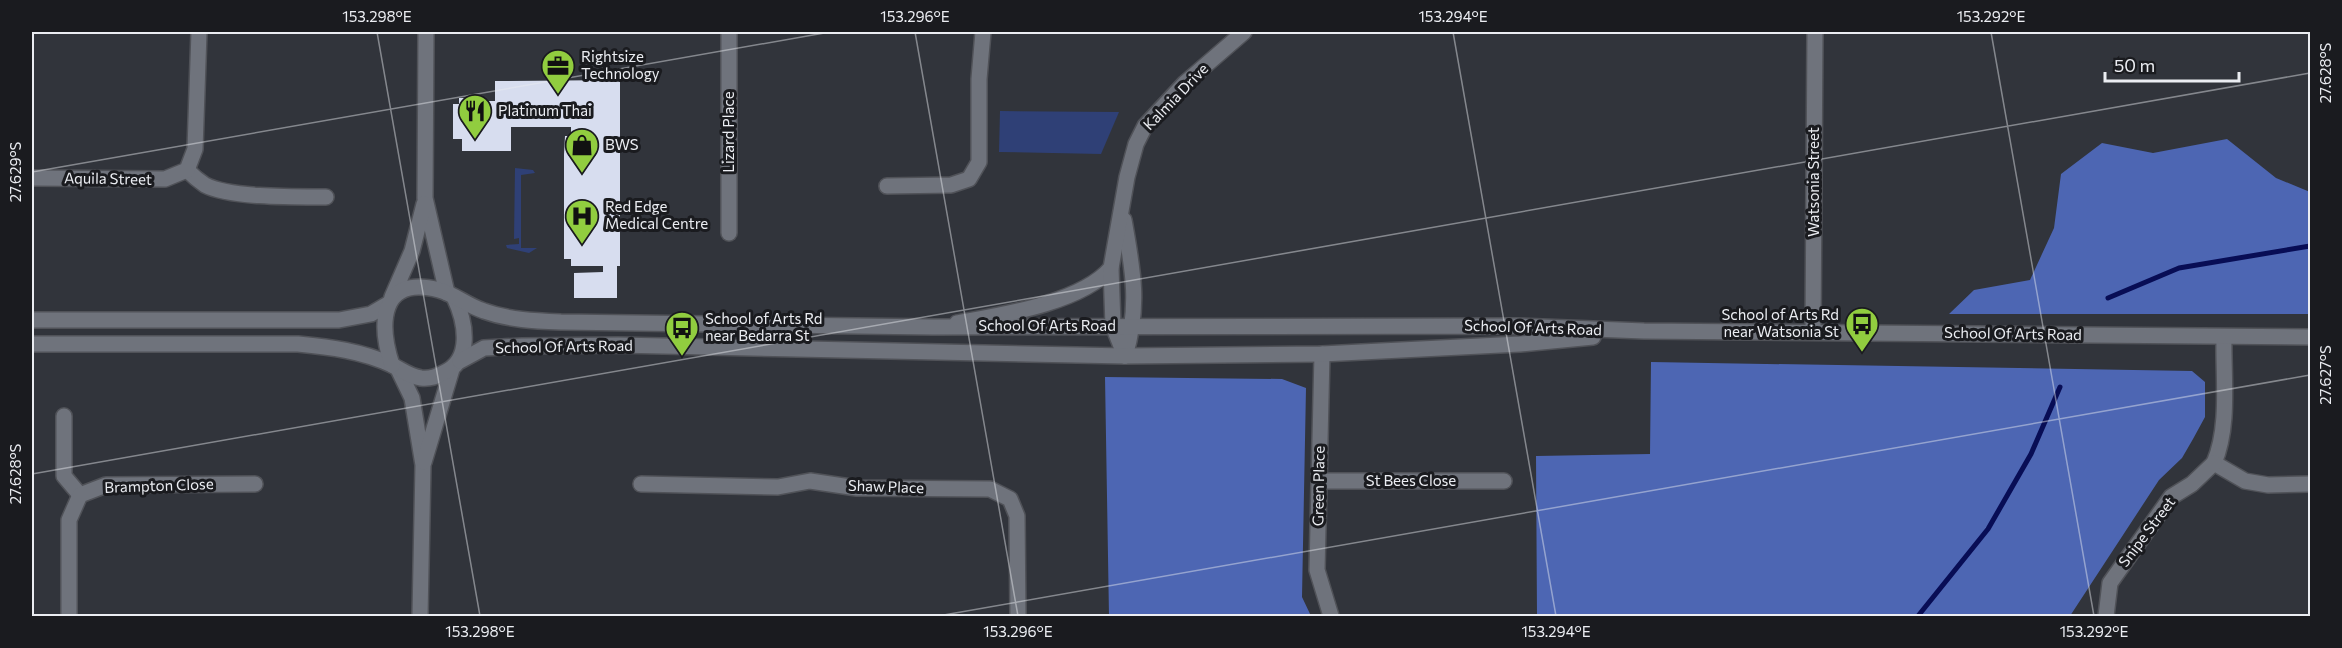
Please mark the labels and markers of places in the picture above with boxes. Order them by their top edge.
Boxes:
place label: Rightsize Technology [581,47,660,82]
office icon: Rightsize Technology [540,48,576,95]
restaurant icon: Platinum Thai [457,93,493,140]
place label: Platinum Thai [498,101,592,119]
shop icon: BWS [564,127,600,174]
place label: BWS [605,135,639,153]
place label: Red Edge Medical Centre [605,197,708,232]
hospital icon: Red Edge Medical Centre [564,198,600,245]
place label: School of Arts Rd near Watsonia St [1722,305,1839,340]
bus stop icon: School of Arts Rd near Watsonia St [1844,306,1880,353]
place label: School of Arts Rd near Bedarra St [705,309,822,344]
bus stop icon: School of Arts Rd near Bedarra St [664,310,700,357]

